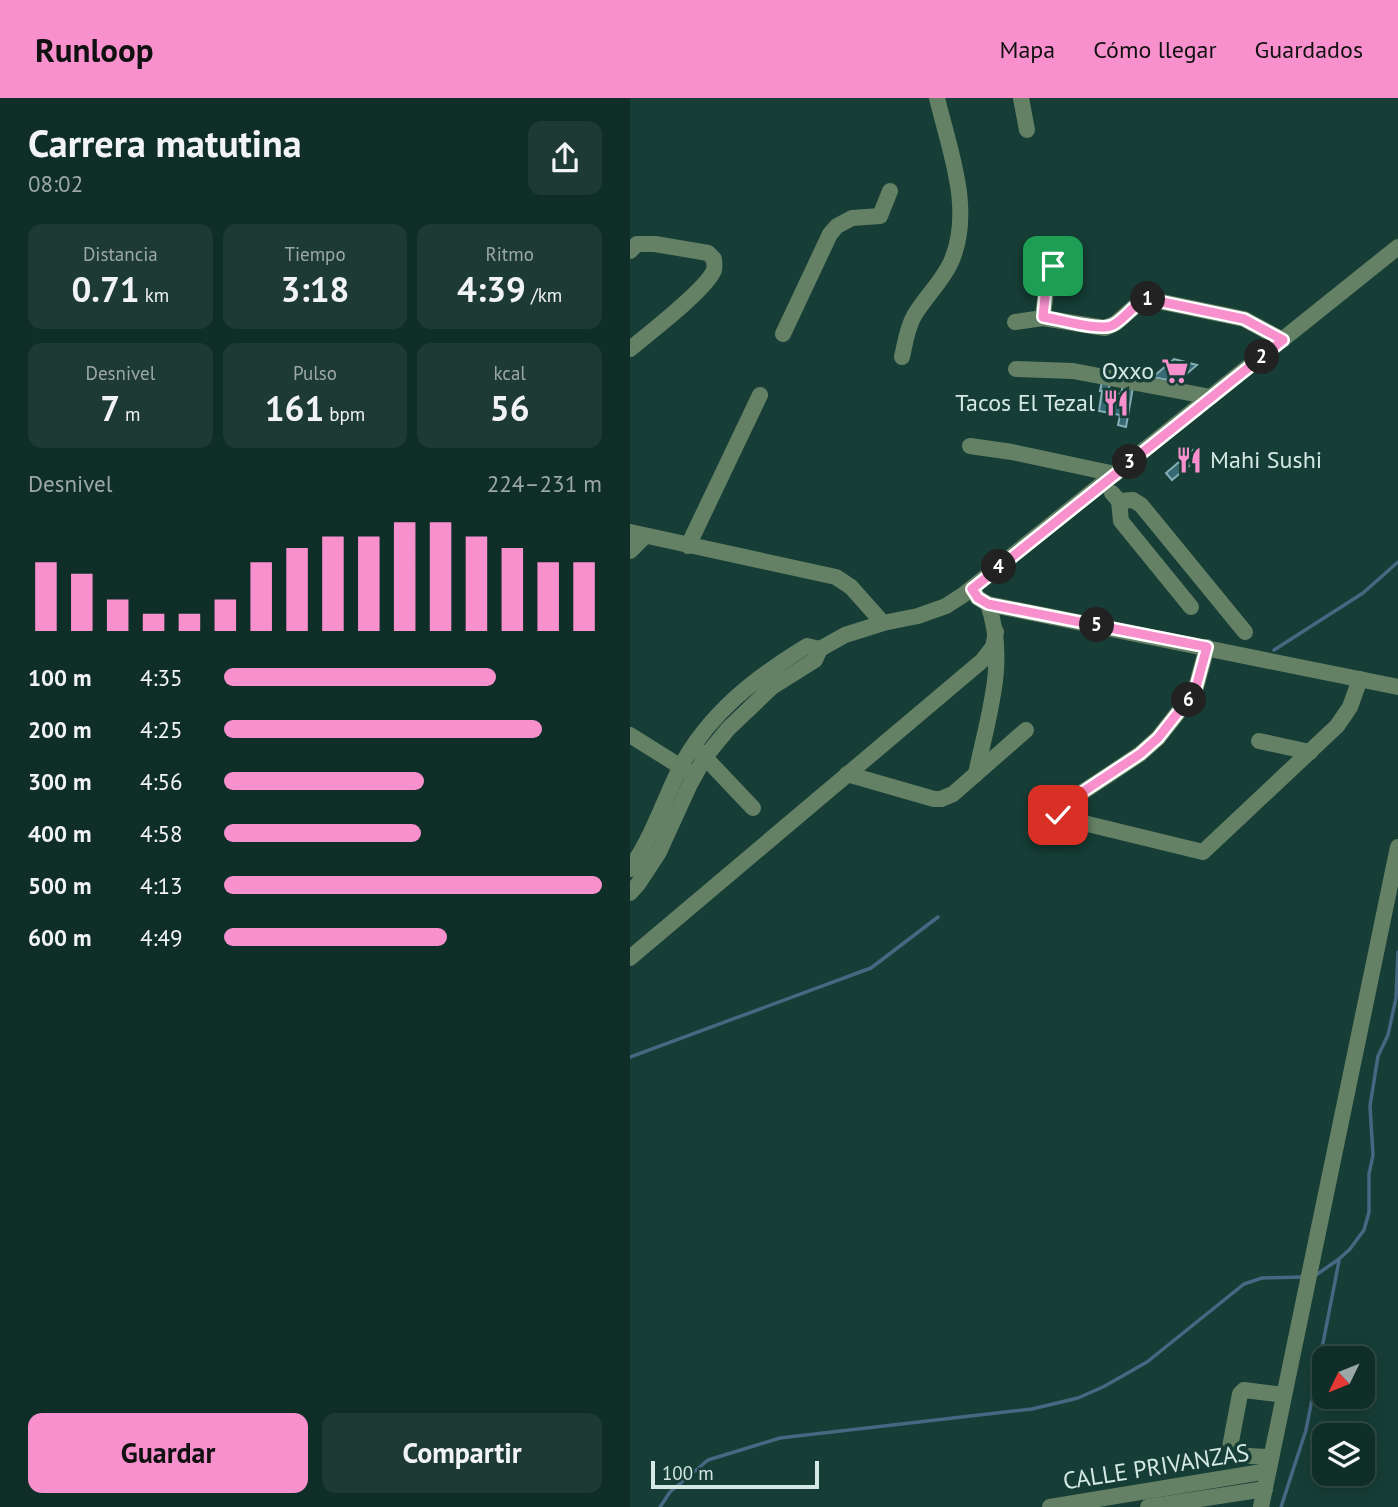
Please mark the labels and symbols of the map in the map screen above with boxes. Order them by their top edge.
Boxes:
pin [1023,236,1083,296]
pin: 1 [1130,282,1166,316]
pin: 2 [1244,340,1280,374]
place label: Oxxo [1102,355,1154,386]
supermarket icon: Oxxo [1160,356,1190,386]
place label: Tacos El Tezal [955,387,1095,418]
restaurant icon: Tacos El Tezal [1101,388,1131,418]
pin: 3 [1112,444,1148,480]
place label: Mahi Sushi [1210,444,1322,475]
restaurant icon: Mahi Sushi [1174,445,1204,475]
pin: 4 [982,550,1016,584]
pin: 5 [1079,608,1114,642]
pin: 6 [1172,682,1206,718]
pin [1028,785,1088,845]
north arrow [1312,1346,1376,1409]
street label: CALLE PRIVANZAS [1061,1436,1251,1497]
scale bar [651,1458,819,1490]

